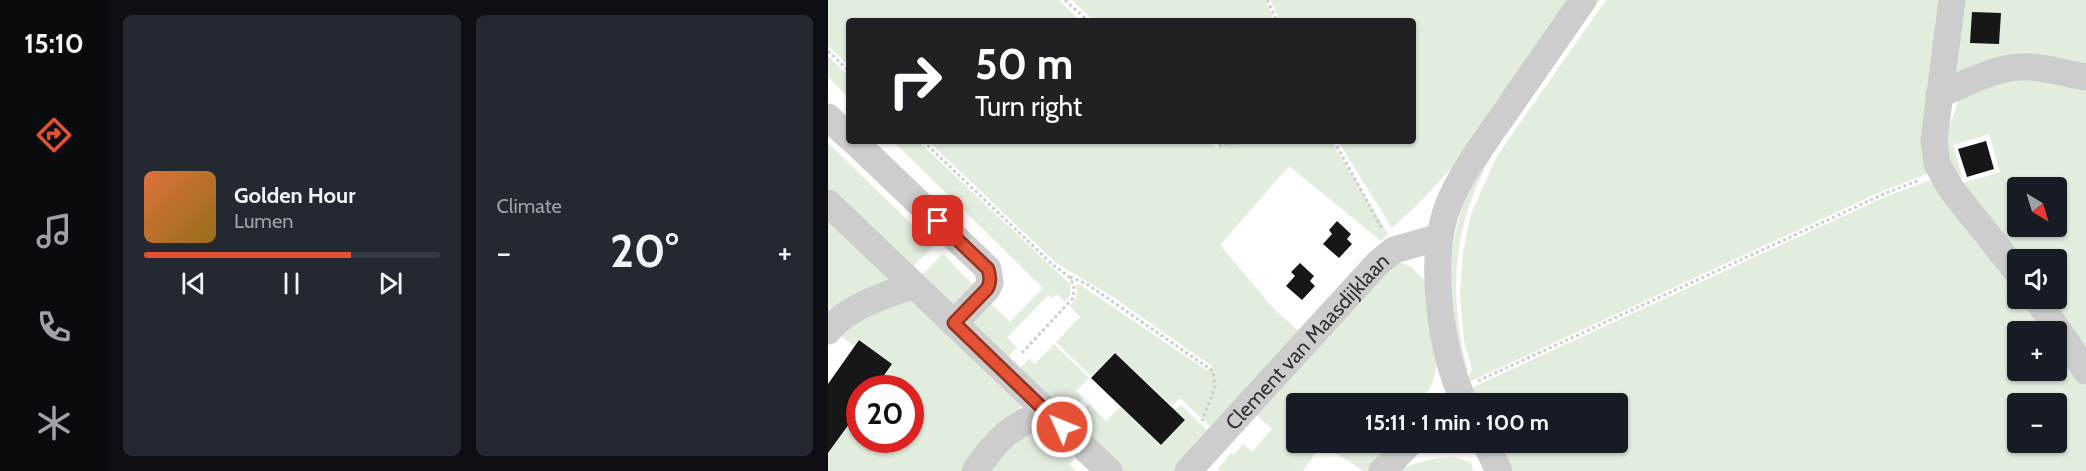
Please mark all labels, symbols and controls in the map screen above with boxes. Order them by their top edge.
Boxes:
text: 15:10 [24,27,84,60]
text: 50 m [975,38,1073,90]
icon: right [876,42,954,120]
text: Turn right [975,90,1082,123]
icon: directions [33,114,75,156]
north arrow [2007,177,2067,237]
map controls [2007,177,2067,453]
text: Golden Hour [234,182,355,209]
text: Climate [497,194,562,218]
pin [912,195,963,246]
icon: arrive [921,204,954,237]
text: Lumen [234,209,293,233]
icon: music [33,210,75,252]
text: 20° [610,224,679,278]
text: − [497,232,511,272]
text: + [777,232,792,272]
street label: Clement van Maasdijklaan [1220,247,1393,435]
button: sound [2007,249,2067,309]
icon: previous [177,267,210,300]
icon: pause [275,267,308,300]
icon: next [374,267,407,300]
icon: phone [33,306,75,348]
button: + [2007,321,2067,381]
speed limit sign: 20 [846,375,924,453]
button: − [2007,393,2067,453]
position arrow [1030,395,1094,459]
icon: climate [33,402,75,444]
text: 15:11 · 1 min · 100 m [1365,409,1549,436]

